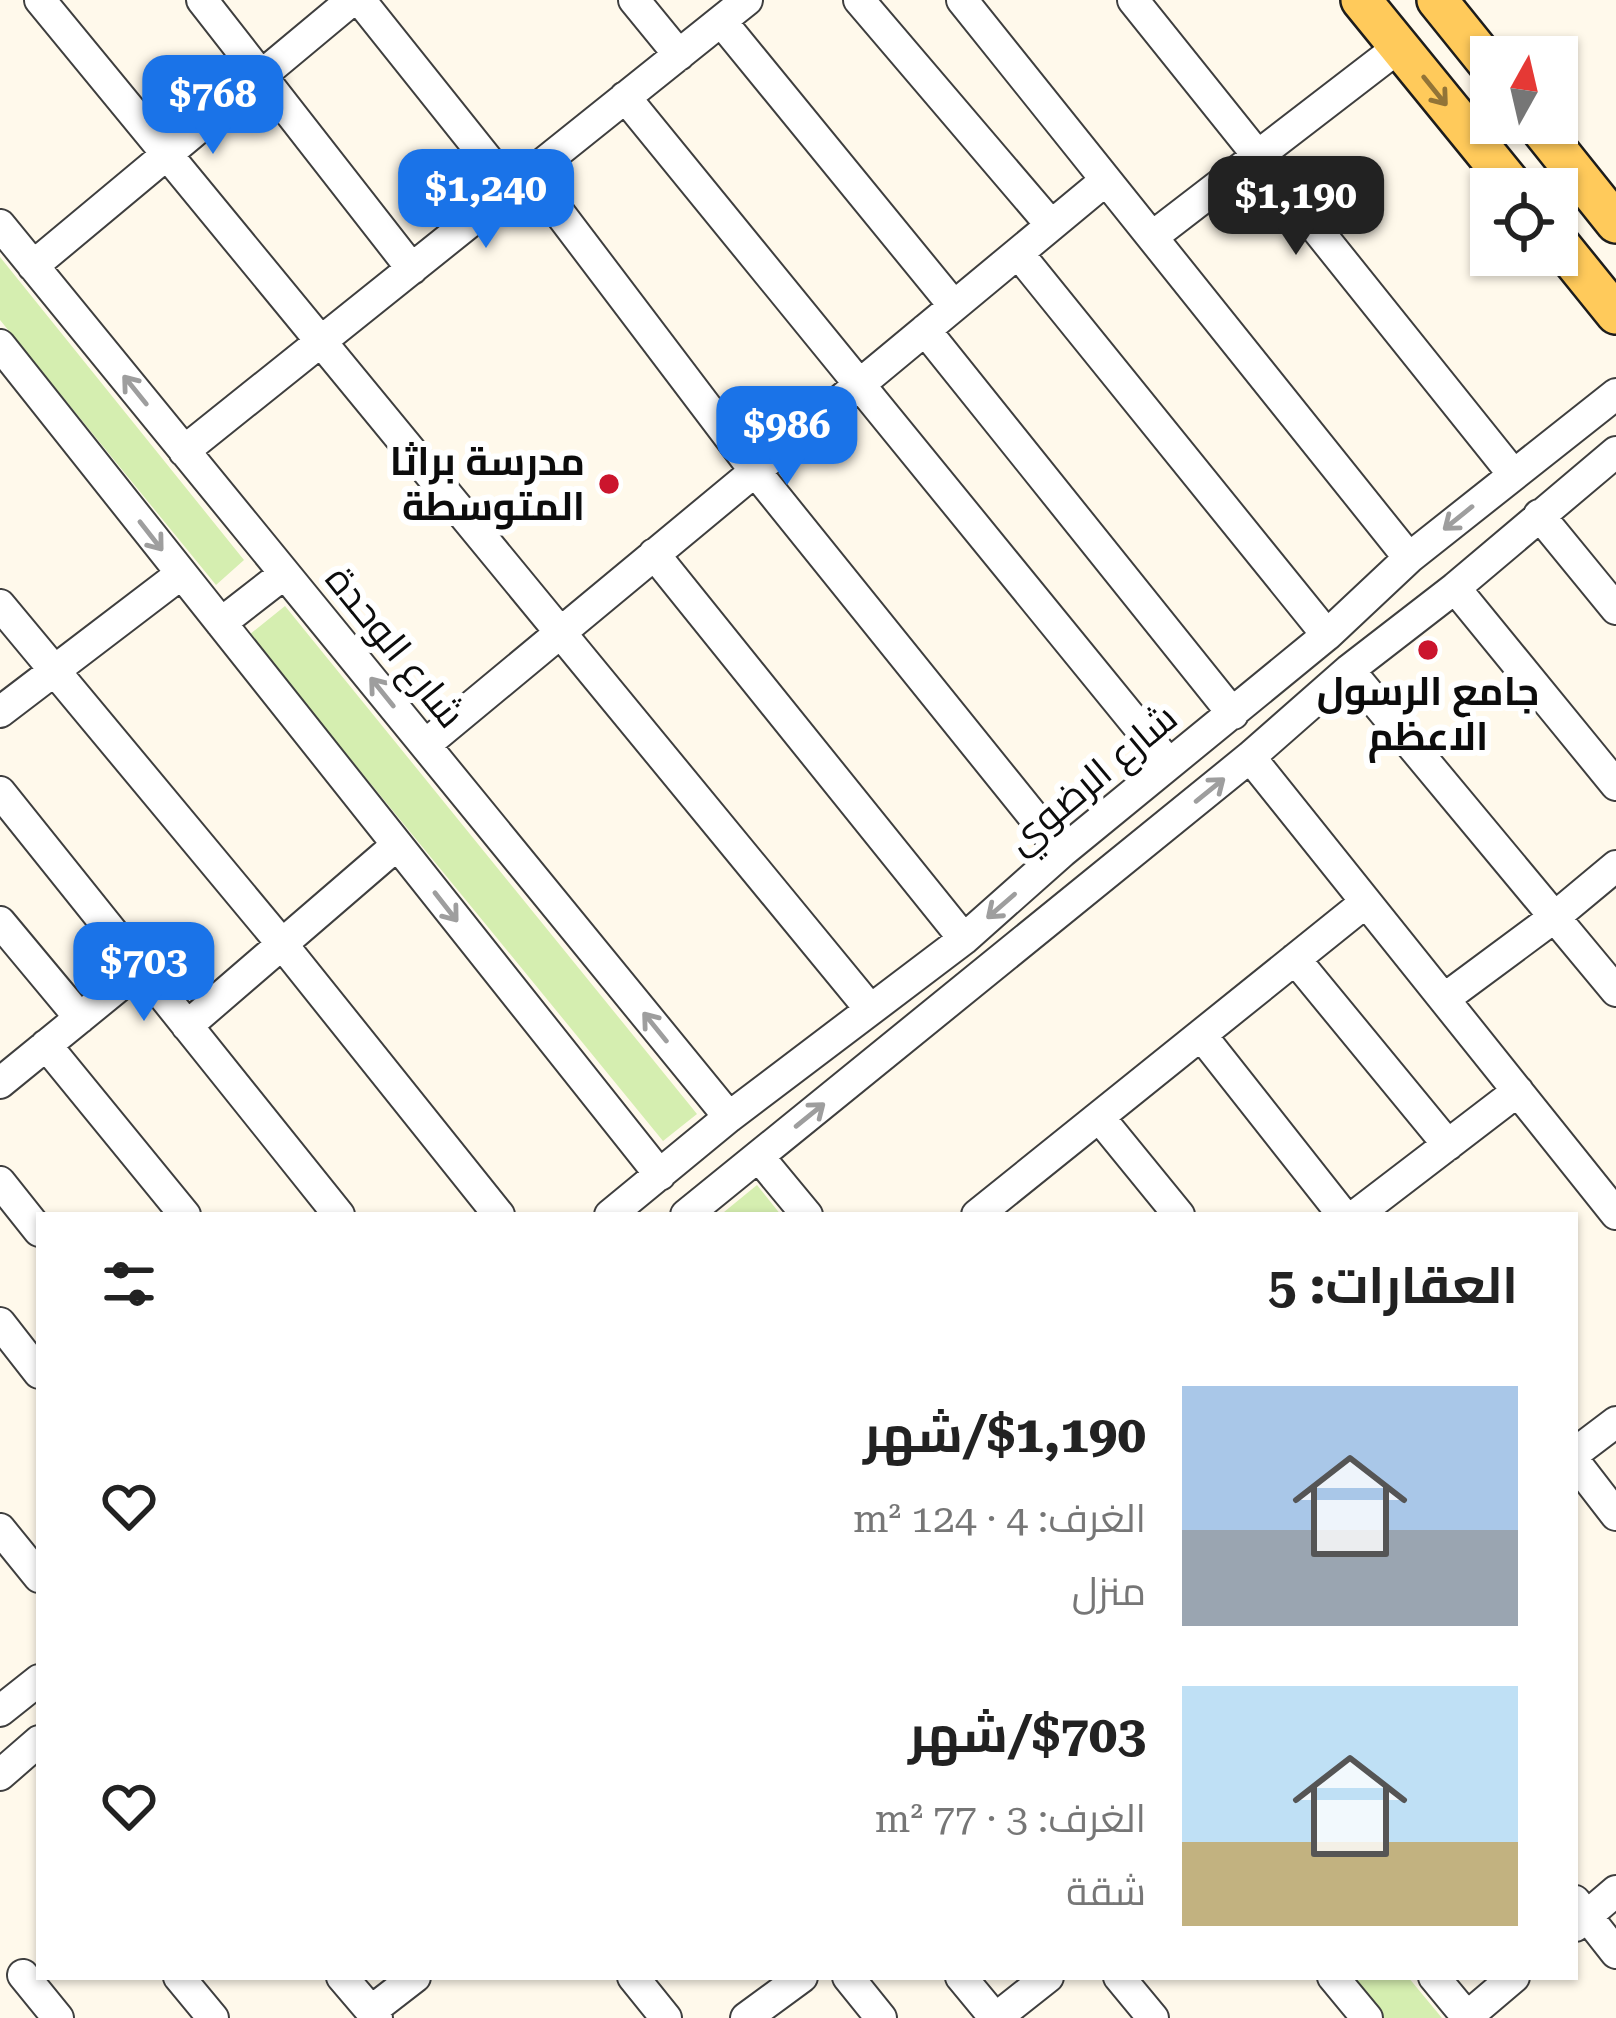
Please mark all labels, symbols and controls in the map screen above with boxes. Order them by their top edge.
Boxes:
north arrow [1470,36,1578,144]
map controls [1470,36,1578,276]
pin: $768 [142,55,284,157]
text: $768 [169,71,257,117]
one-way arrow [1420,75,1448,106]
pin: $1,240 [388,149,584,251]
pin: $1,190 [1198,156,1394,258]
text: $1,240 [425,165,547,211]
button: locate [1470,168,1578,276]
text: $1,190 [1235,172,1357,218]
one-way arrow [122,375,148,407]
pin: $986 [716,386,858,488]
text: $986 [743,402,831,448]
place label: مدرسة براثا المتوسطة [390,439,585,530]
marker: مدرسة براثا المتوسطة [596,471,622,497]
one-way arrow [1443,504,1475,531]
one-way arrow [137,519,164,551]
street label: شارع الوحدة [314,557,474,739]
marker: جامع الرسول الاعظم [1415,637,1441,663]
place label: جامع الرسول الاعظم [1317,669,1539,763]
one-way arrow [368,677,396,708]
street label: شارع الرضوي [998,695,1191,869]
one-way arrow [1194,776,1225,804]
one-way arrow [432,890,459,922]
one-way arrow [986,892,1016,919]
pin: $703 [73,922,215,1024]
text: $703 [100,938,188,984]
one-way arrow [642,1012,669,1043]
one-way arrow [793,1103,825,1129]
icon: filters [96,1251,162,1317]
text: العقارات: 5 [1268,1256,1518,1315]
text: $1,190/شهر [863,1405,1146,1464]
icon: home [1278,1434,1422,1578]
icon: heart [96,1473,162,1539]
text: الغرف: 4 · 124 m² [853,1496,1146,1542]
text: منزل [1072,1569,1146,1615]
text: $703/شهر [908,1705,1146,1764]
icon: home [1278,1734,1422,1878]
icon: heart [96,1773,162,1839]
text: الغرف: 3 · 77 m² [875,1796,1146,1842]
text: شقة [1066,1869,1146,1915]

